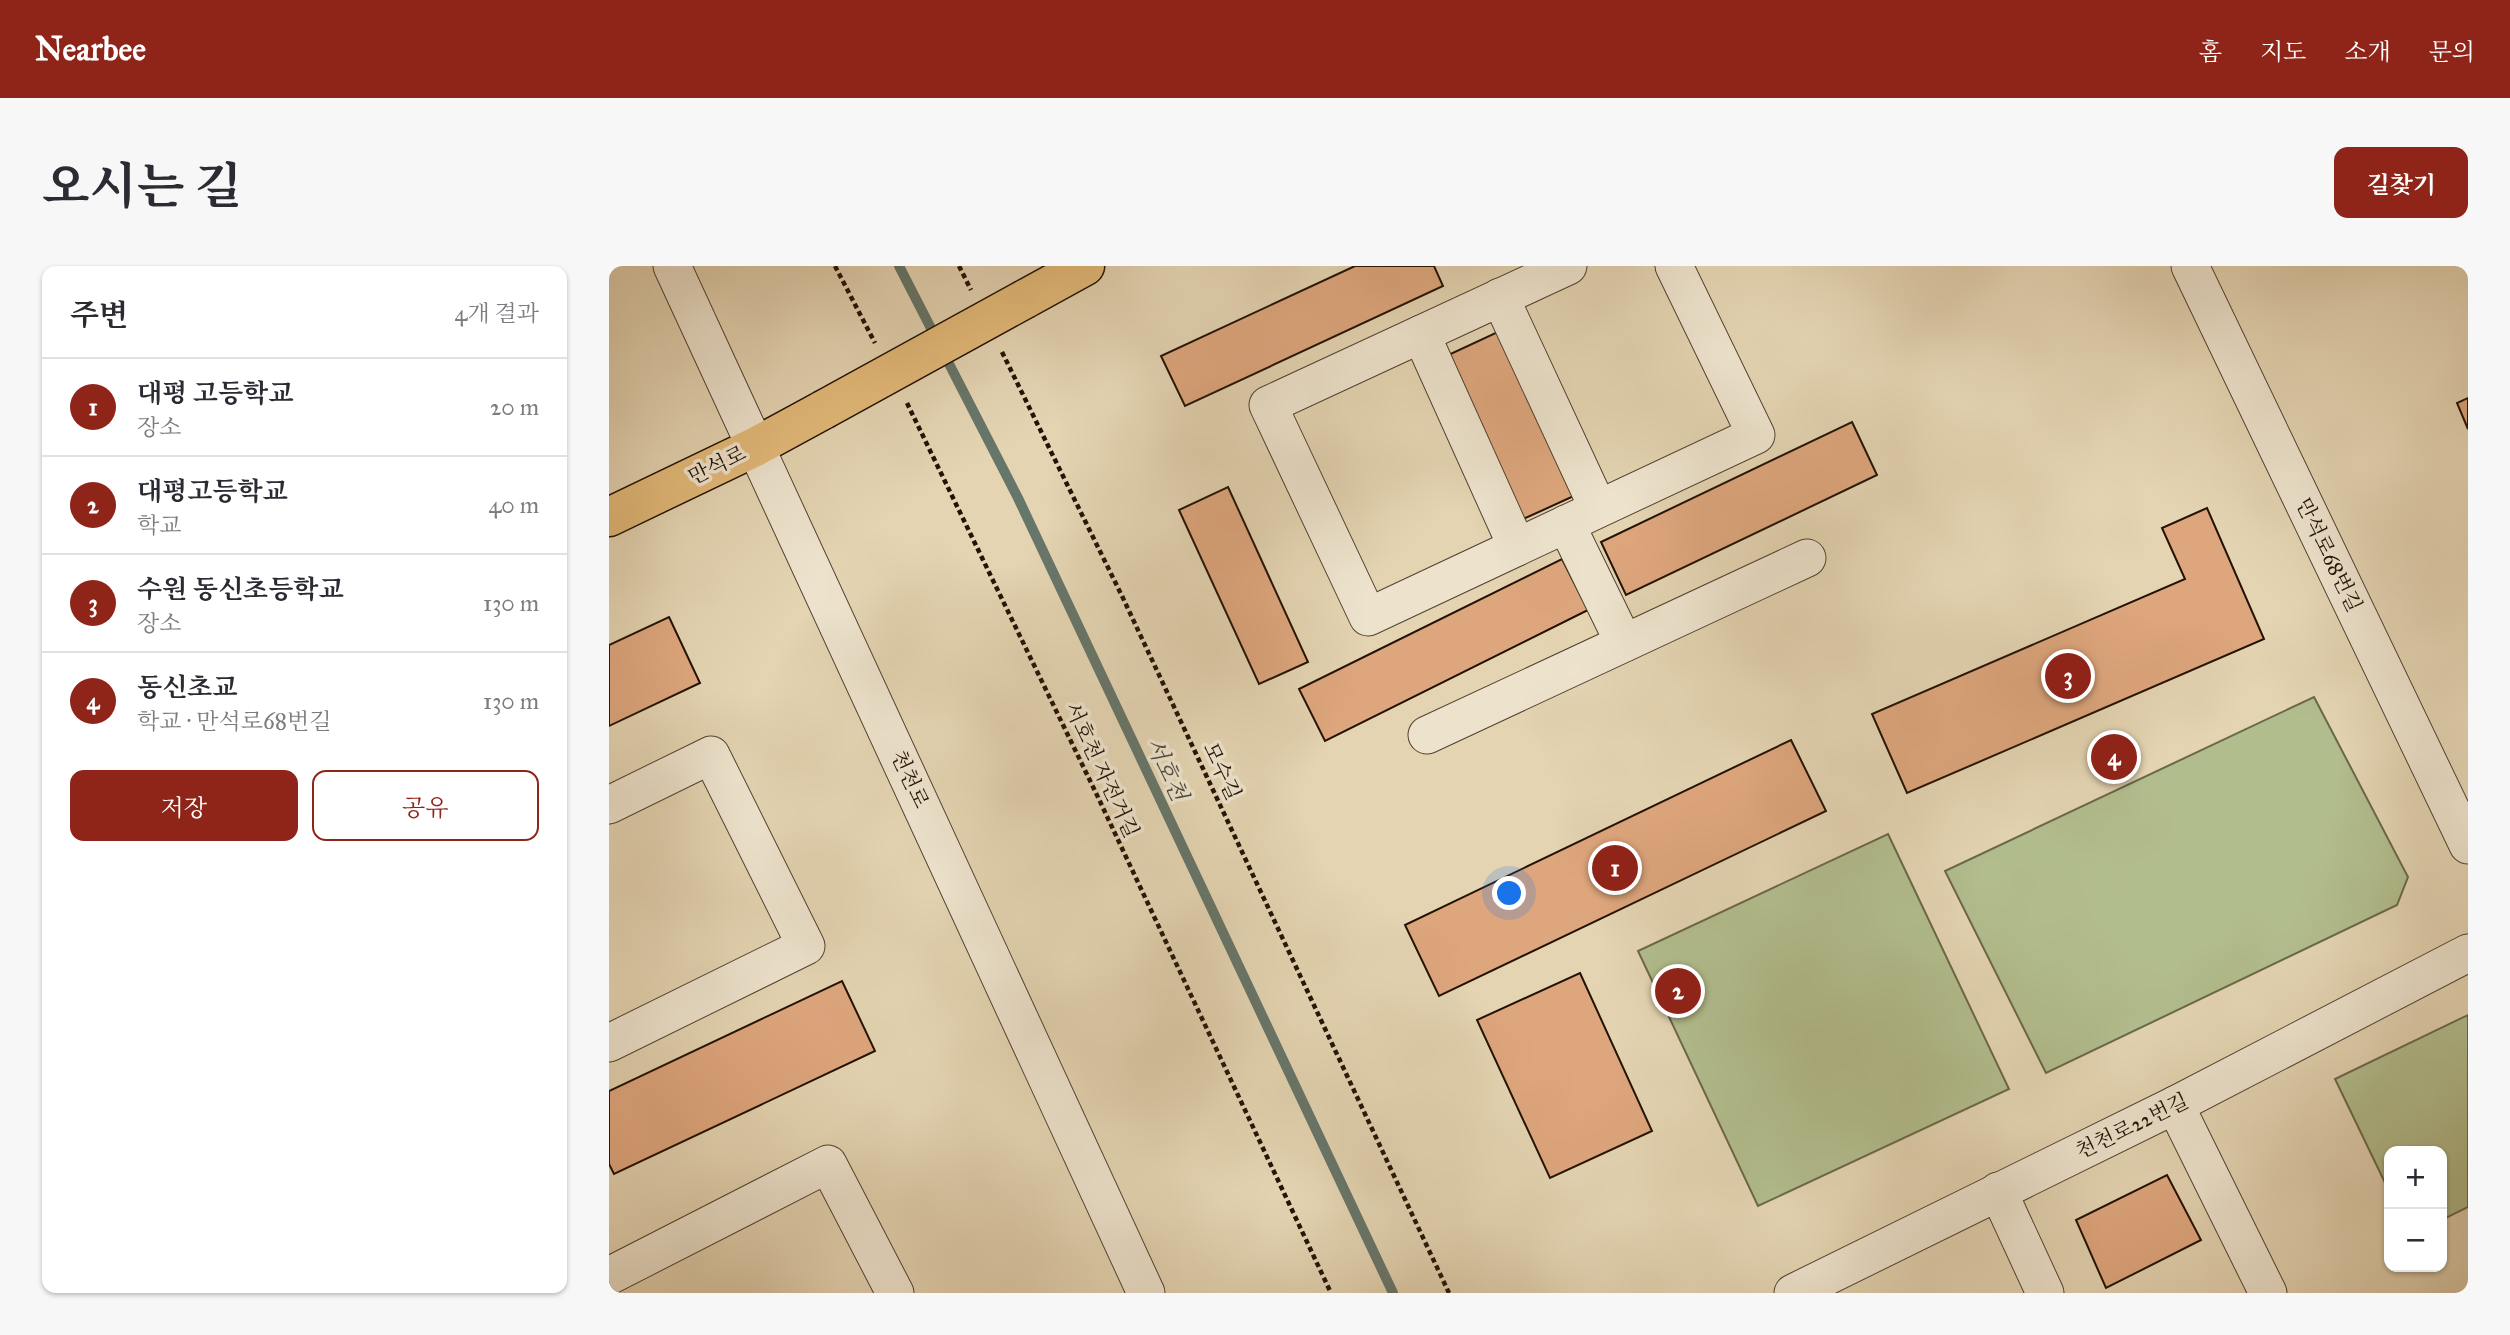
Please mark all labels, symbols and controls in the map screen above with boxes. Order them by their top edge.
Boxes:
text: Nearbee [35,29,146,69]
text: 홈 [2199,37,2222,67]
text: 지도 [2260,37,2306,67]
text: 소개 [2344,37,2391,67]
text: 문의 [2429,37,2475,67]
button: 길찾기 [2334,147,2468,218]
text: 오시는 길 [42,157,242,216]
text: 주변 [70,297,128,333]
text: 4개 결과 [455,299,539,327]
text: 대평 고등학교 [137,377,293,409]
text: 1 [88,393,98,421]
text: 20 m [490,393,539,421]
text: 장소 [137,413,181,441]
street label: 만석로 [684,440,750,490]
text: 대평고등학교 [137,475,288,507]
text: 2 [87,491,99,519]
text: 40 m [489,491,539,519]
street label: 만석로68번길 [2290,494,2368,616]
text: 학교 [137,511,181,539]
text: 수원 동신초등학교 [137,573,344,605]
text: 3 [88,589,98,617]
text: 130 m [483,589,539,617]
text: 장소 [137,609,181,637]
pin: 3 [2045,650,2091,702]
text: 동신초교 [137,671,237,703]
text: 4 [87,687,99,715]
text: 130 m [483,687,539,715]
street label: 서호천 자전거길 [1059,698,1145,842]
text: 학교 · 만석로68번길 [137,707,331,735]
pin: 4 [2091,731,2137,783]
water label: 서호천 [1140,733,1195,807]
street label: 모수길 [1197,738,1247,804]
street label: 천천로 [885,746,935,812]
button: 저장 [70,770,298,841]
button: 공유 [312,770,539,841]
pin: 1 [1592,842,1638,894]
your location [1492,876,1526,910]
pin: 2 [1655,965,1701,1017]
street label: 천천로22번길 [2071,1088,2193,1164]
map controls [2384,1146,2447,1272]
button: + [2384,1146,2447,1209]
button: − [2384,1209,2447,1272]

